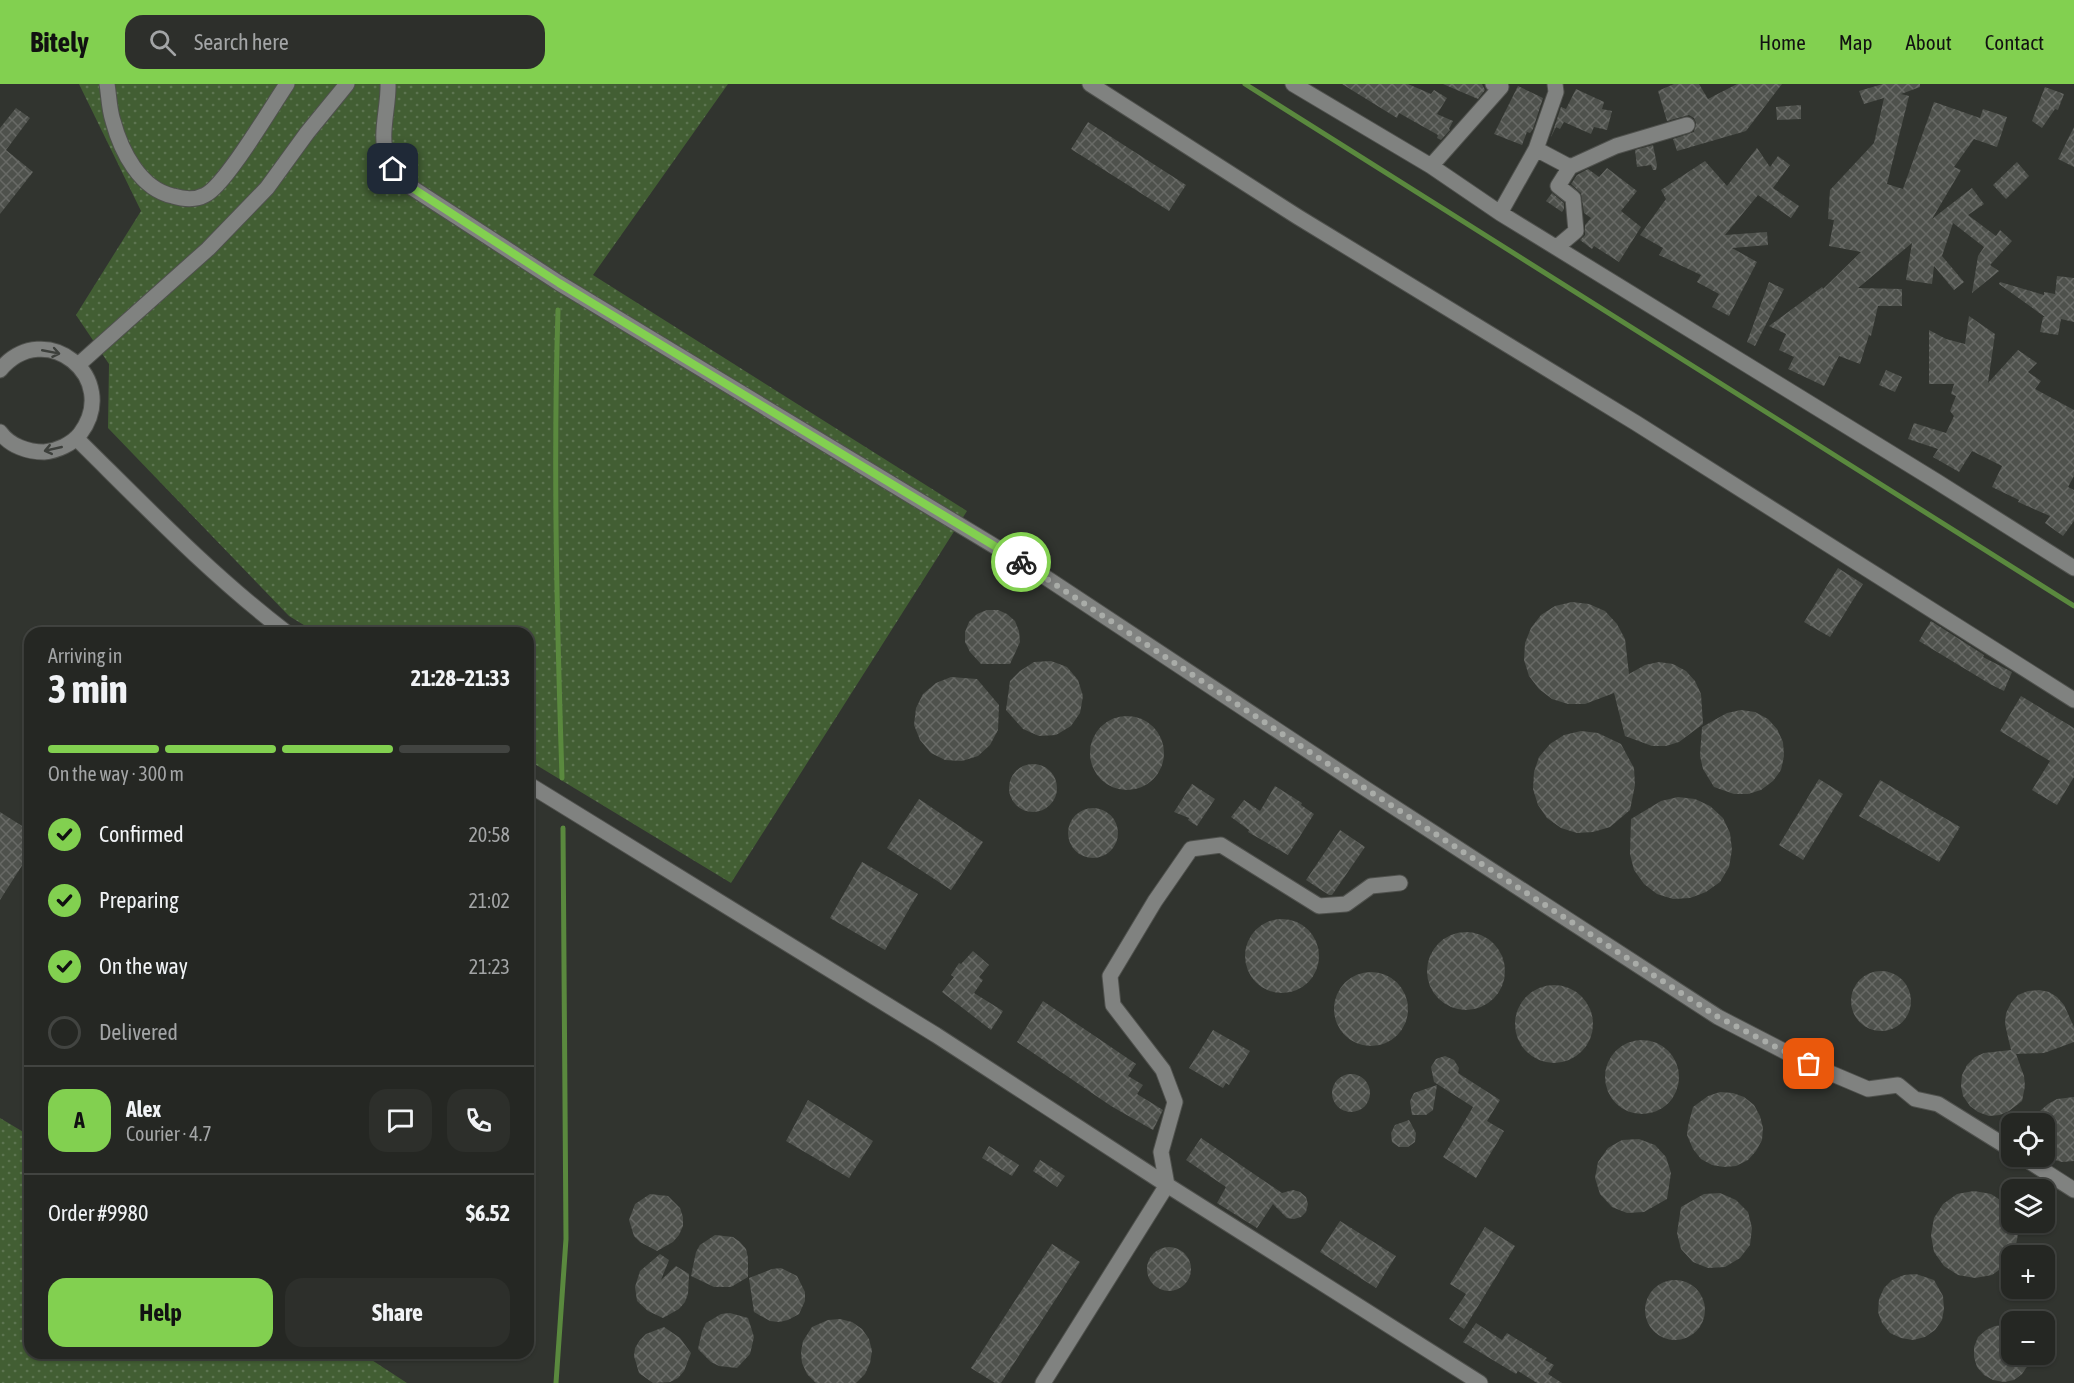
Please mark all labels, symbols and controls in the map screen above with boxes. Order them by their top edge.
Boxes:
search box [125,15,545,69]
text: Bitely [30,26,89,58]
icon: search [146,26,179,59]
text: Search here [194,29,289,55]
text: Home [1759,30,1806,54]
text: Map [1839,30,1873,54]
text: About [1906,30,1952,54]
text: Contact [1985,30,2044,54]
pin [367,143,418,194]
icon: home [376,152,409,185]
one-way arrow [41,347,60,358]
one-way arrow [44,444,63,456]
courier [991,532,1051,592]
icon: bike [1005,546,1038,579]
text: Arriving in [48,644,122,667]
text: 21:28–21:33 [411,665,510,691]
text: 3 min [48,667,128,711]
text: On the way · 300 m [48,762,184,785]
icon: check [48,818,81,851]
text: Confirmed [99,821,184,847]
text: 20:58 [468,823,510,846]
icon: check [48,884,81,917]
text: Preparing [99,887,179,913]
text: 21:02 [468,889,510,912]
icon: check [48,950,81,983]
text: On the way [99,953,188,979]
text: 21:23 [469,955,510,978]
text: Delivered [99,1019,178,1045]
pin [1783,1038,1834,1089]
icon: bag [1792,1047,1825,1080]
button: chat [369,1089,432,1152]
button: phone [447,1089,510,1152]
text: Alex [126,1096,161,1122]
text: A [74,1107,85,1133]
map controls [2001,1113,2055,1365]
button: locate [2001,1113,2055,1167]
text: Courier · 4.7 [126,1122,212,1145]
button: layers [2001,1179,2055,1233]
text: Order #9980 [48,1200,148,1226]
text: $6.52 [466,1200,510,1226]
button: + [2001,1245,2055,1299]
button: Help [48,1278,273,1347]
button: Share [285,1278,510,1347]
button: − [2001,1311,2055,1365]

